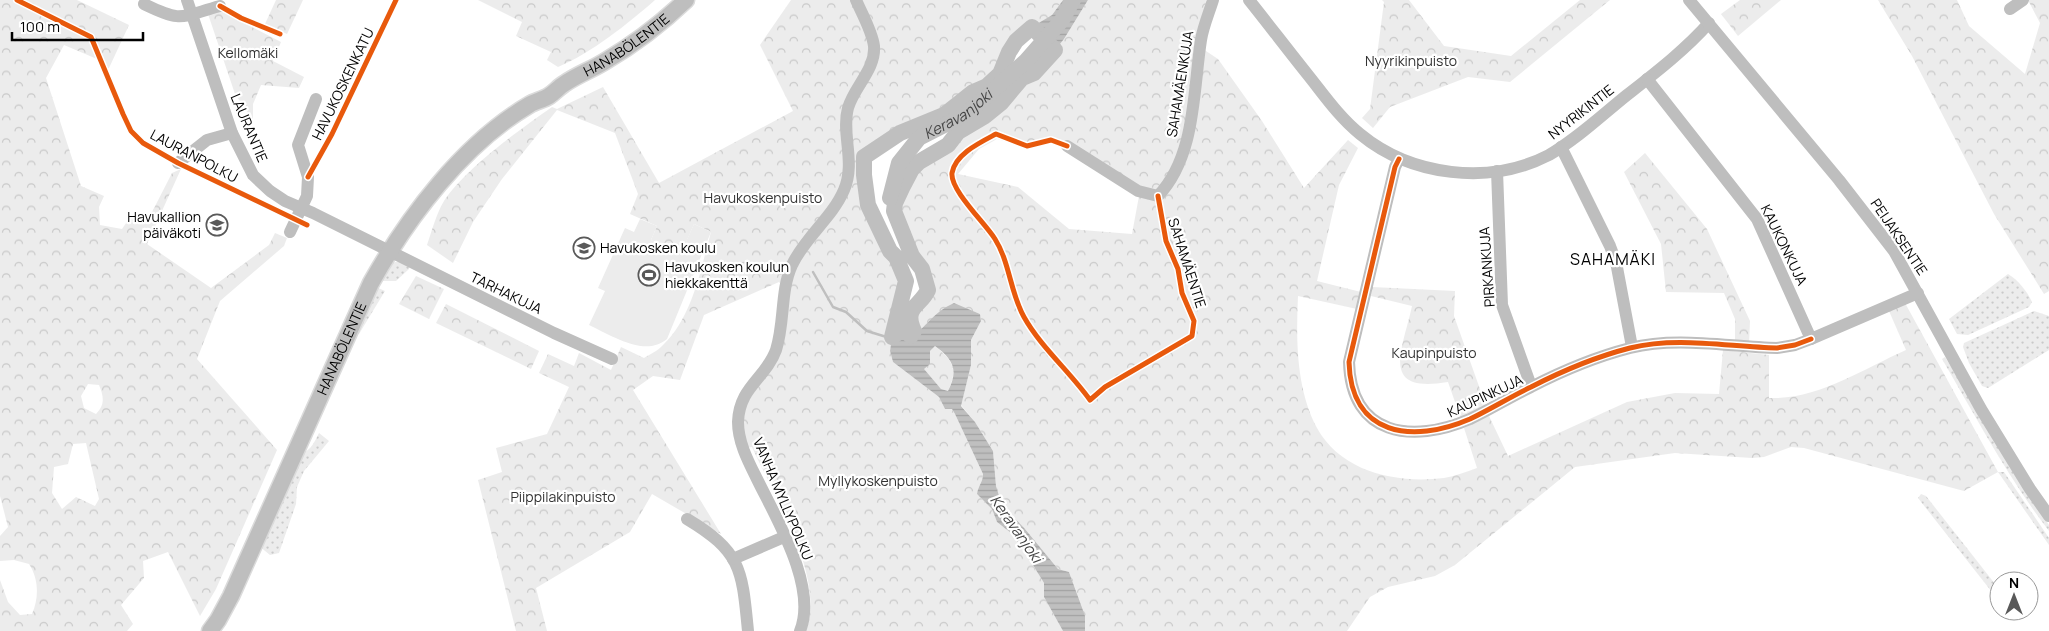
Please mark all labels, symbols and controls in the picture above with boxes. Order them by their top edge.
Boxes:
street label: HANABÖLENTIE [580,9,673,80]
scale bar [12,10,144,42]
text: 100 m [20,16,60,37]
street label: HAVUKOSKENKATU [307,24,378,143]
street label: SAHAMÄENKUJA [1162,29,1197,138]
park label: Kellomäki [218,43,278,62]
park label: Nyyrikinpuisto [1365,51,1457,70]
street label: NYYRIKINTIE [1544,80,1617,143]
water label: Keravanjoki [920,83,999,144]
street label: LAURANTIE [227,91,272,165]
street label: LAURANPOLKU [147,124,241,187]
park label: Havukoskenpuisto [704,188,822,207]
street label: PEIJAKSENTIE [1867,195,1932,279]
street label: KAUKONKUJA [1757,201,1812,288]
place label: Havukallion päiväkoti [127,207,201,242]
school or university icon: Havukallion päiväkoti [205,213,229,237]
street label: SAHAMÄENTIE [1164,215,1211,310]
street label: PIRKANKUJA [1474,226,1499,308]
school or university icon: Havukosken koulu [572,236,596,260]
place label: Havukosken koulu [600,238,716,257]
district label: SAHAMÄKI [1570,248,1656,270]
place label: Havukosken koulun hiekkakenttä [665,257,789,292]
sports icon: Havukosken koulun hiekkakenttä [637,263,661,287]
street label: TARHAKUJA [467,267,545,318]
street label: HANABÖLENTIE [312,299,370,398]
park label: Kaupinpuisto [1391,343,1477,362]
street label: KAUPINKUJA [1444,370,1526,421]
street label: VANHA MYLLYPOLKU [749,435,818,563]
park label: Myllykoskenpuisto [818,471,938,490]
park label: Piippilakinpuisto [510,487,616,506]
water label: Keravanjoki [985,491,1049,569]
north arrow [1989,571,2039,621]
text: N [2009,573,2019,592]

